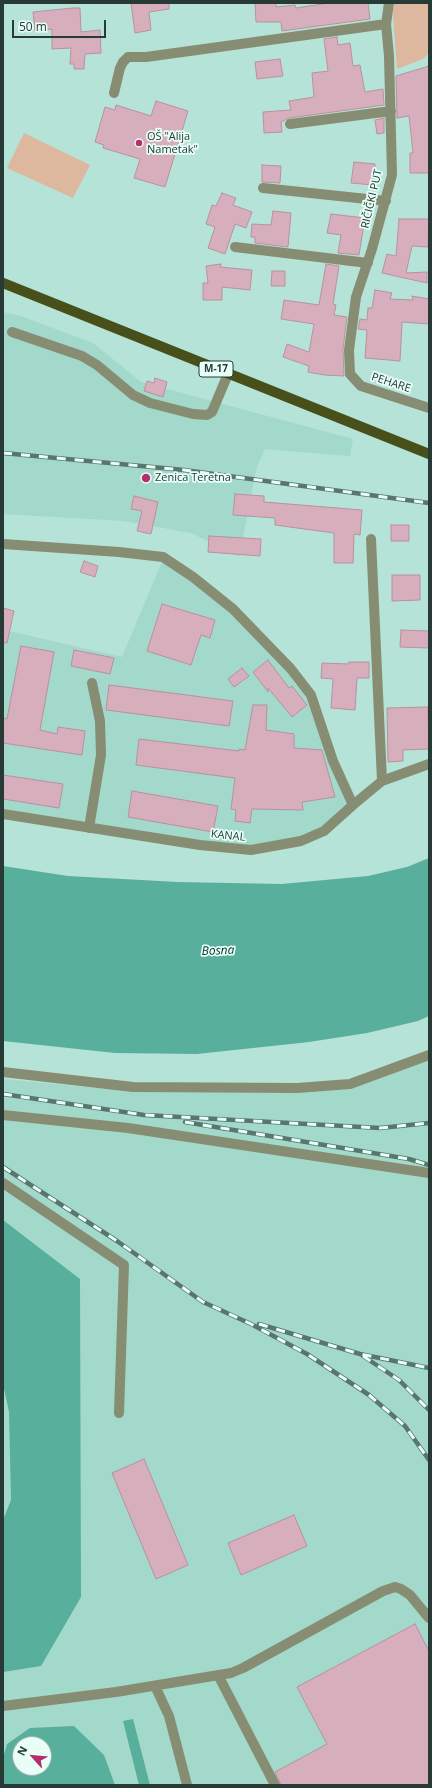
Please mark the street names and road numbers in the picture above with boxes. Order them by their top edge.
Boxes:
street label: RIČIČKI PUT [359,168,385,230]
road number: M-17 [199,361,233,377]
street label: PEHARE [370,370,412,396]
street label: KANAL [210,828,246,844]

